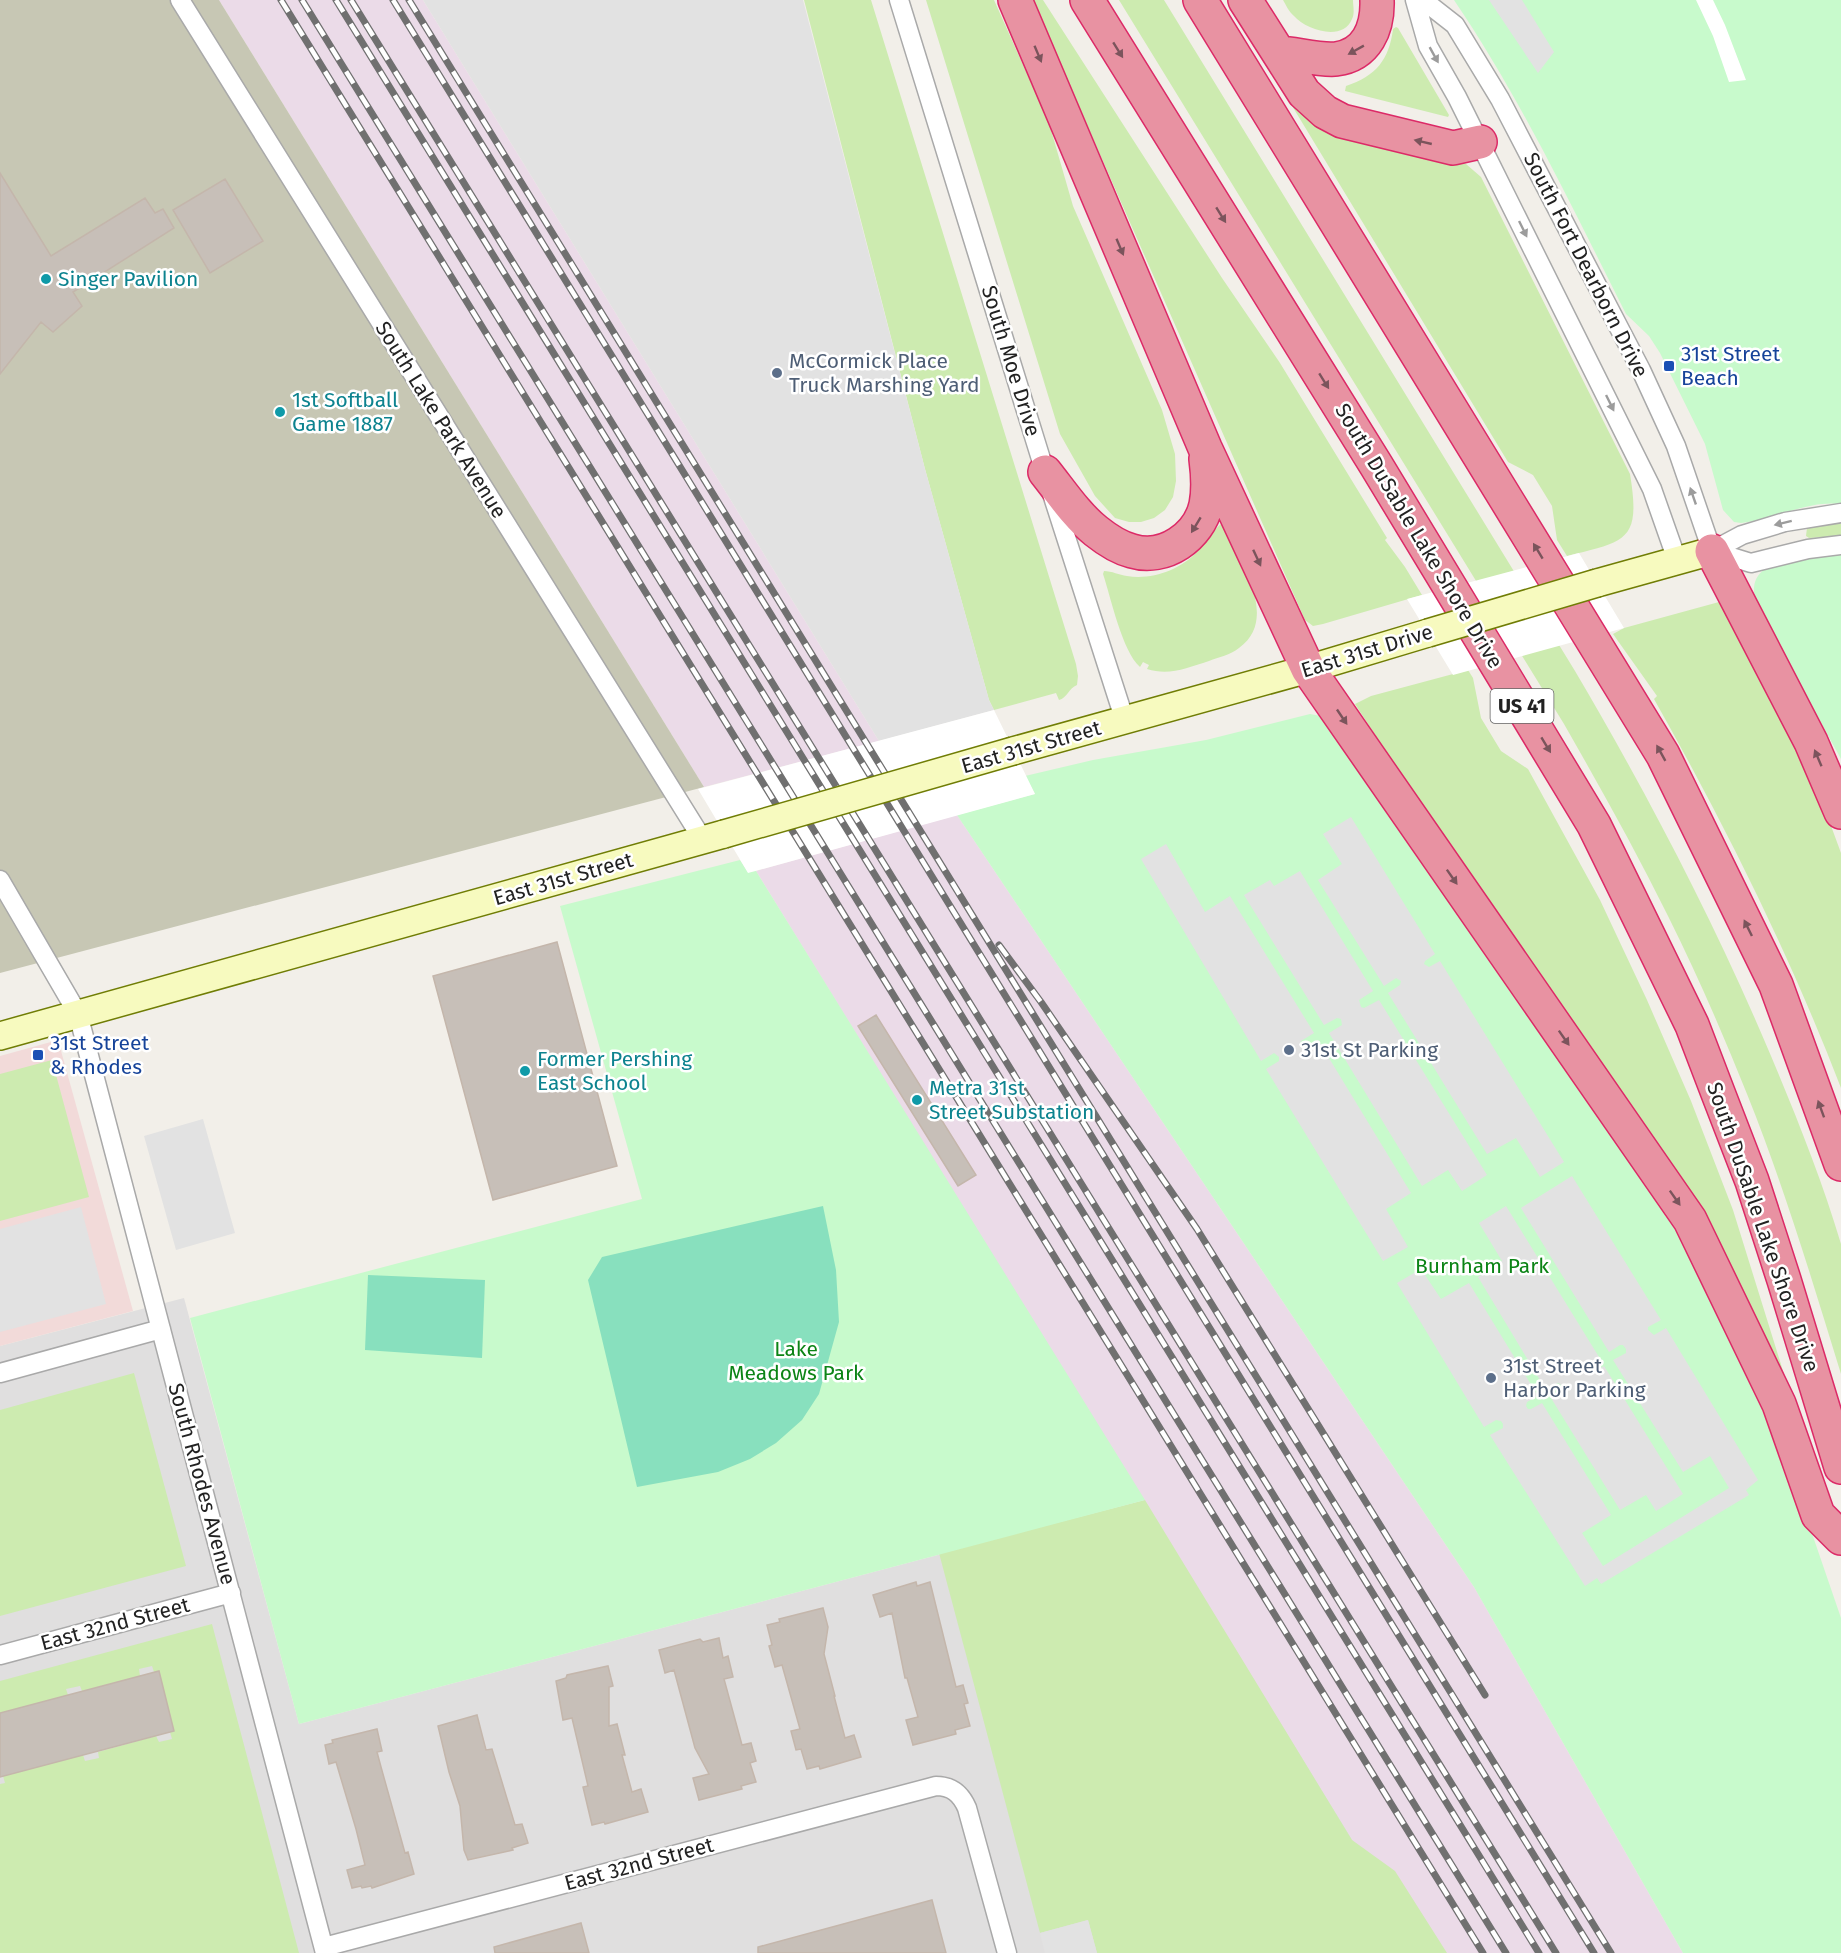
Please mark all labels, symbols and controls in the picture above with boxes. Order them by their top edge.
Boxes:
one-way arrow [1112,42,1123,58]
one-way arrow [1033,45,1043,63]
one-way arrow [1347,45,1364,55]
one-way arrow [1429,47,1439,64]
one-way arrow [1414,136,1432,146]
street label: South Fort Dearborn Drive [1518,148,1654,382]
one-way arrow [1215,207,1226,223]
one-way arrow [1518,220,1527,237]
one-way arrow [1115,239,1125,257]
place label: Singer Pavilion [58,266,198,292]
marker: Singer Pavilion [39,272,53,286]
street label: South Moe Drive [976,282,1046,440]
street label: South Lake Park Avenue [370,317,512,523]
place label: 31st Street Beach [1681,341,1780,391]
place label: McCormick Place Truck Marshing Yard [789,348,980,398]
marker: 31st Street Beach [1662,359,1676,373]
marker: McCormick Place Truck Marshing Yard [770,366,784,380]
one-way arrow [1319,373,1330,389]
place label: 1st Softball Game 1887 [292,387,398,437]
one-way arrow [1605,395,1614,412]
street label: South DuSable Lake Shore Drive [1329,399,1509,673]
marker: 1st Softball Game 1887 [273,405,287,419]
one-way arrow [1688,487,1697,505]
one-way arrow [1191,517,1202,533]
one-way arrow [1774,519,1792,528]
one-way arrow [1533,543,1544,559]
one-way arrow [1252,550,1261,567]
street label: East 31st Drive [1298,619,1436,683]
road number: US 41 [1490,689,1553,723]
one-way arrow [1336,708,1348,724]
street label: East 31st Street [958,715,1104,779]
one-way arrow [1540,737,1551,753]
one-way arrow [1656,745,1666,762]
one-way arrow [1813,749,1822,767]
street label: East 31st Street [490,847,636,911]
one-way arrow [1446,869,1458,885]
one-way arrow [1743,920,1752,937]
one-way arrow [1558,1029,1570,1045]
place label: 31st Street & Rhodes [50,1030,149,1080]
place label: 31st St Parking [1301,1037,1438,1063]
marker: 31st St Parking [1282,1043,1296,1057]
place label: Former Pershing East School [537,1046,692,1096]
marker: 31st Street & Rhodes [31,1048,45,1062]
marker: Former Pershing East School [518,1064,532,1078]
place label: Metra 31st Street Substation [929,1075,1094,1125]
street label: South DuSable Lake Shore Drive [1701,1079,1825,1375]
marker: Metra 31st Street Substation [910,1093,924,1107]
one-way arrow [1816,1099,1826,1117]
one-way arrow [1669,1190,1680,1206]
park label: Burnham Park [1415,1253,1549,1279]
park label: Lake Meadows Park [728,1336,864,1386]
place label: 31st Street Harbor Parking [1503,1353,1646,1403]
marker: 31st Street Harbor Parking [1484,1371,1498,1385]
street label: South Rhodes Avenue [163,1380,241,1588]
street label: East 32nd Street [38,1592,193,1656]
street label: East 32nd Street [562,1832,717,1896]

